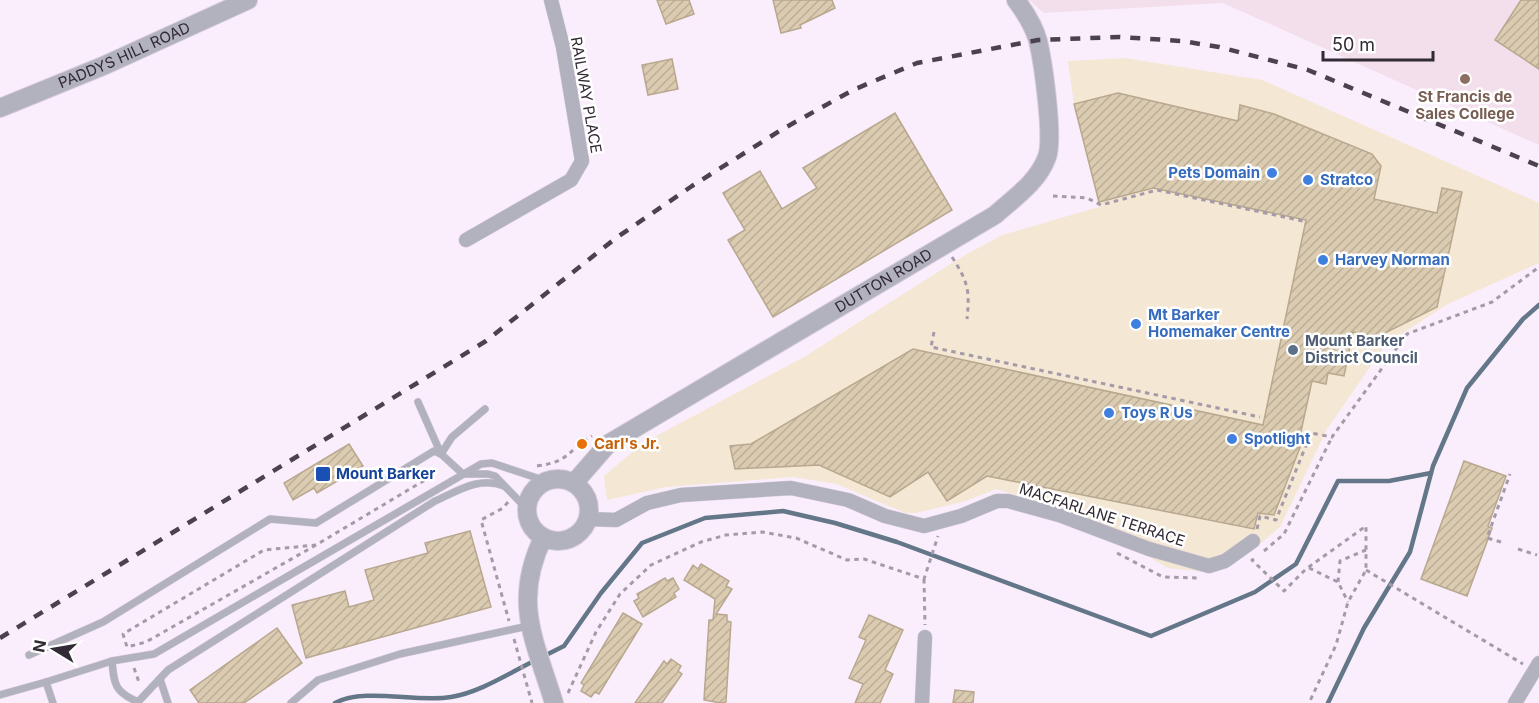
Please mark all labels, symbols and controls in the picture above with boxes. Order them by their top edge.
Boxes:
street label: PADDYS HILL ROAD [55,18,193,92]
scale bar [1323,24,1432,62]
text: 50 m [1332,34,1375,55]
street label: RAILWAY PLACE [567,35,606,155]
marker: St Francis de Sales College [1458,72,1472,86]
place label: St Francis de Sales College [1415,87,1515,123]
place label: Pets Domain [1168,163,1260,182]
marker: Pets Domain [1265,166,1279,180]
place label: Stratco [1320,170,1373,189]
marker: Stratco [1301,173,1315,187]
street label: DUTTON ROAD [831,244,935,317]
place label: Harvey Norman [1335,250,1450,269]
marker: Harvey Norman [1316,253,1330,267]
place label: Mt Barker Homemaker Centre [1148,305,1290,341]
marker: Mt Barker Homemaker Centre [1129,317,1143,331]
place label: Mount Barker District Council [1305,331,1418,367]
marker: Mount Barker District Council [1286,343,1300,357]
place label: Toys R Us [1121,403,1193,422]
marker: Toys R Us [1102,406,1116,420]
place label: Spotlight [1244,429,1311,448]
marker: Spotlight [1225,432,1239,446]
place label: Carl's Jr. [594,434,660,453]
marker: Carl's Jr. [575,437,589,451]
place label: Mount Barker [336,464,435,483]
marker: Mount Barker [314,465,332,483]
street label: MACFARLANE TERRACE [1017,479,1187,550]
north arrow [24,619,84,679]
text: N [28,638,50,654]

